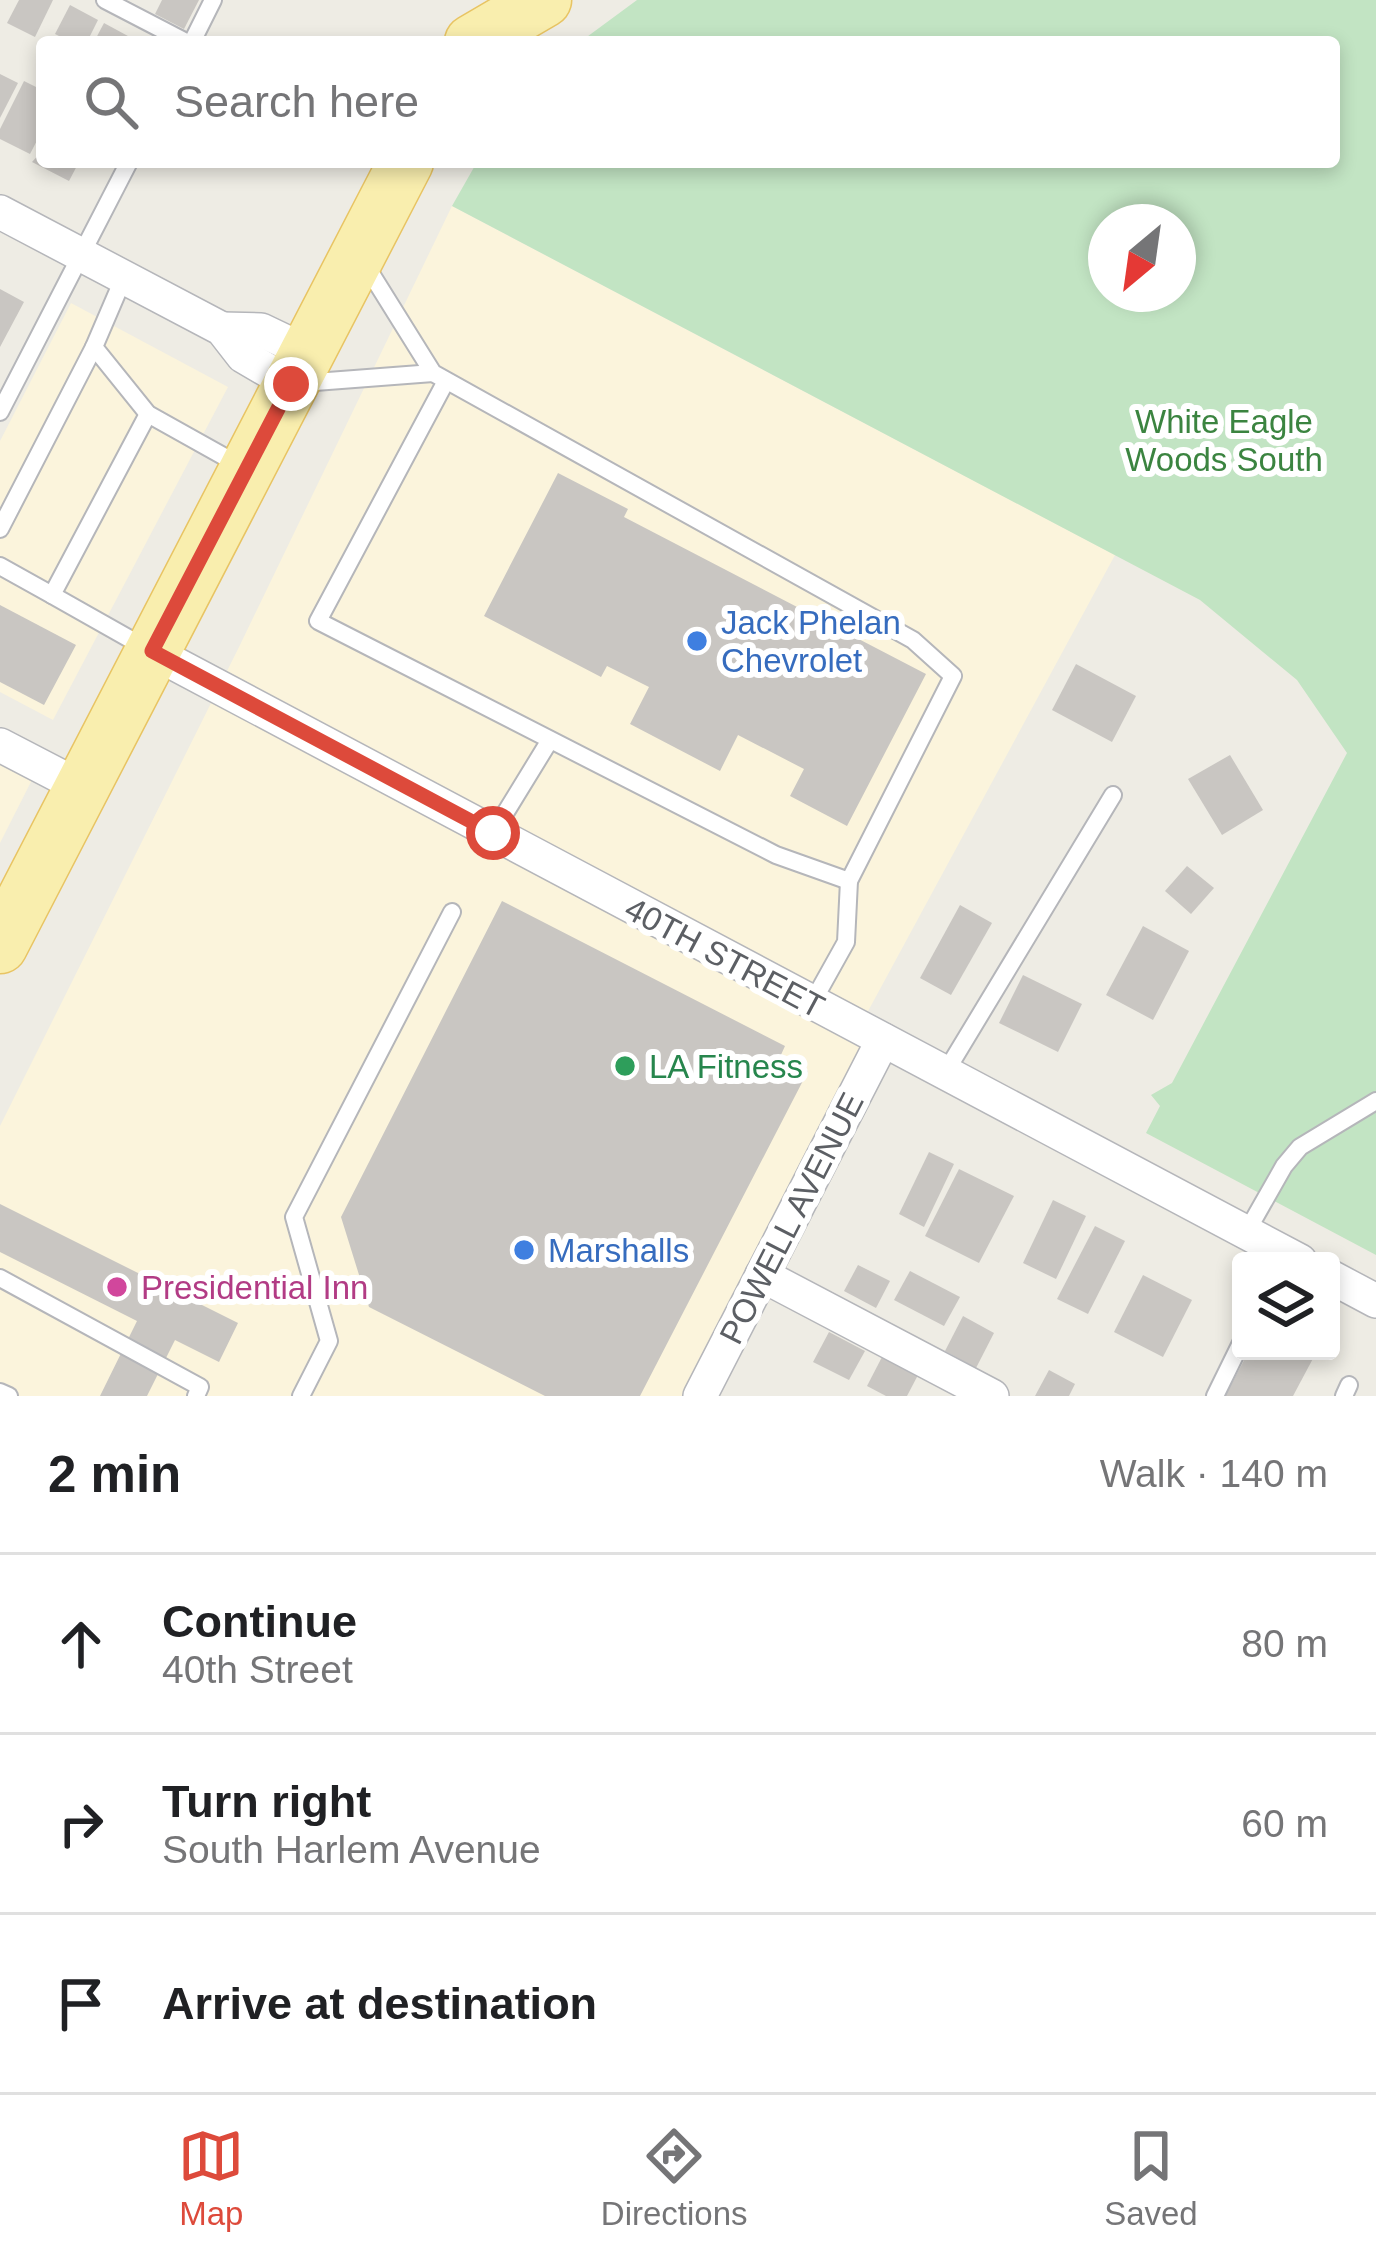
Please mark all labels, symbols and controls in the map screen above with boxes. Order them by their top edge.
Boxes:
search box [36,36,1340,168]
icon: search [78,69,144,135]
text: Search here [174,76,419,127]
north arrow [1088,204,1196,312]
route end [264,357,318,411]
park label: White Eagle Woods South [1125,403,1323,478]
place label: Jack Phelan Chevrolet [721,604,901,679]
marker: Jack Phelan Chevrolet [684,628,710,654]
route start [466,806,520,860]
street label: 40TH STREET [619,889,831,1025]
place label: LA Fitness [649,1048,803,1085]
marker: LA Fitness [612,1053,638,1079]
street label: POWELL AVENUE [712,1086,871,1350]
place label: Marshalls [548,1232,689,1269]
marker: Marshalls [511,1237,537,1263]
map controls [1232,1252,1340,1360]
button: layers [1232,1252,1340,1360]
place label: Presidential Inn [141,1269,368,1306]
marker: Presidential Inn [104,1274,130,1300]
text: 2 min [48,1446,181,1503]
text: Walk · 140 m [1100,1452,1328,1495]
text: Continue [162,1596,357,1647]
icon: ahead [48,1611,114,1677]
text: 80 m [1241,1622,1328,1665]
text: 40th Street [162,1648,353,1691]
text: Turn right [162,1776,371,1827]
icon: right [48,1791,114,1857]
text: 60 m [1241,1802,1328,1845]
text: South Harlem Avenue [162,1828,541,1871]
icon: arrive [48,1971,114,2037]
text: Arrive at destination [162,1978,597,2029]
tab: Map [178,2123,244,2233]
tab: Directions [601,2123,748,2233]
tab: Saved [1104,2123,1198,2233]

